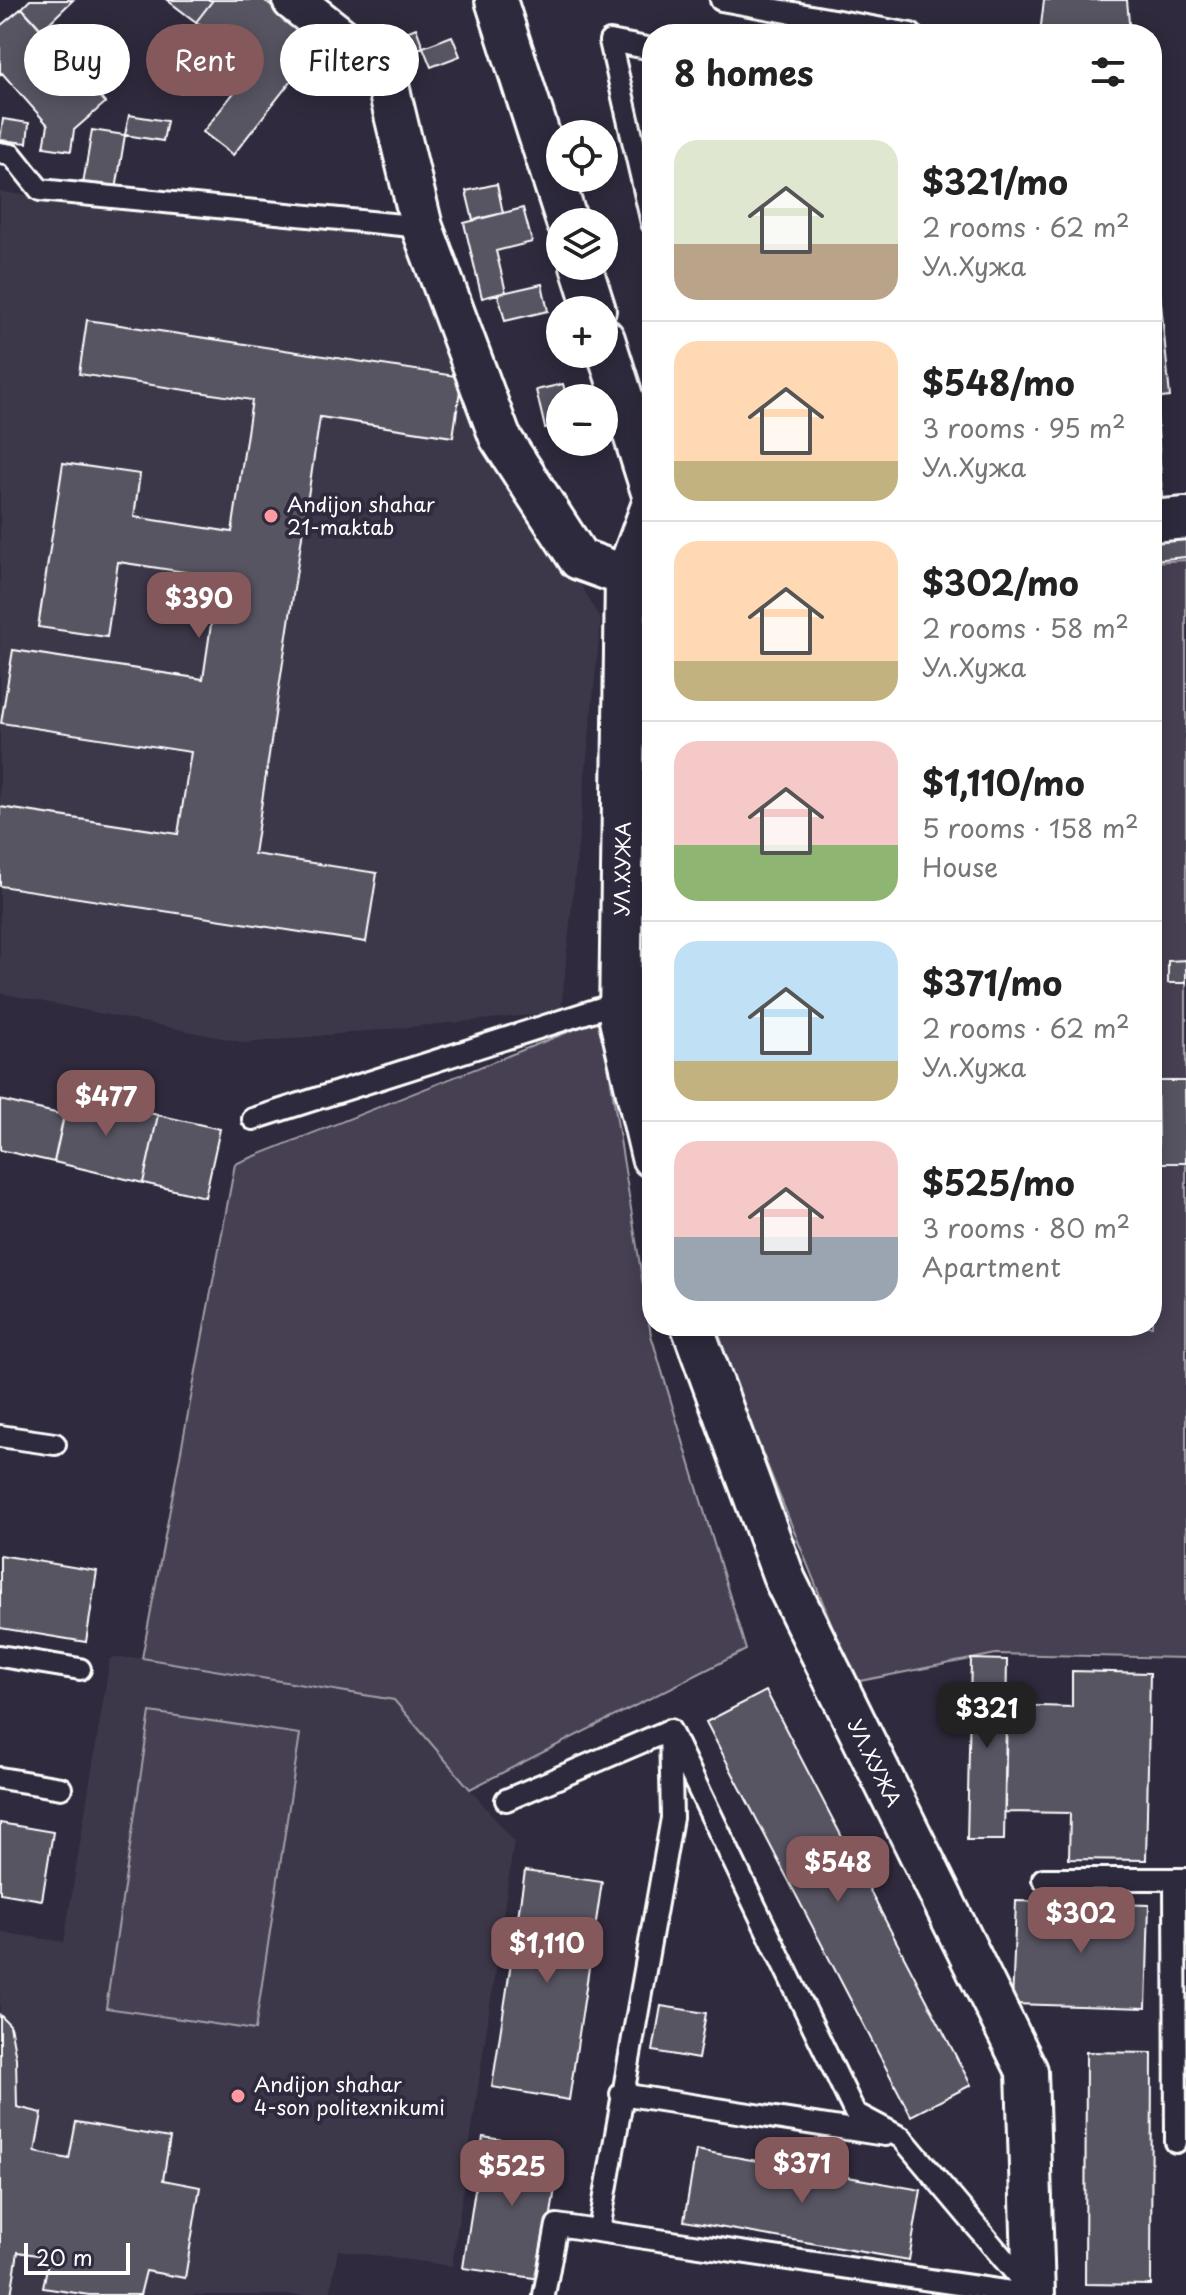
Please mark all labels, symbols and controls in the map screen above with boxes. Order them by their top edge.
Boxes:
chip: Buy [24,24,130,96]
chip: Rent [146,24,264,96]
chip: Filters [280,24,419,96]
text: 8 homes [674,46,814,98]
icon: filters [1086,50,1130,94]
map controls [546,120,618,456]
button: locate [546,120,618,192]
text: $321/mo [922,155,1068,207]
icon: home [738,172,834,268]
text: 2 rooms · 62 m² [922,207,1130,246]
button: layers [546,208,618,280]
text: Ул.Хужа [922,246,1026,285]
button: + [546,296,618,368]
text: $548/mo [922,356,1075,408]
icon: home [738,373,834,469]
button: − [546,384,618,456]
text: 3 rooms · 95 m² [922,408,1126,447]
text: Ул.Хужа [922,447,1026,486]
place label: Andijon shahar 21-maktab [287,489,435,542]
marker: Andijon shahar 21-maktab [262,507,280,525]
text: $302/mo [922,556,1079,608]
pin: $390 [152,572,246,640]
icon: home [738,573,834,669]
text: $390 [165,578,233,617]
text: 2 rooms · 58 m² [922,608,1129,647]
text: Ул.Хужа [922,647,1026,686]
text: $1,110/mo [922,756,1085,808]
icon: home [738,773,834,869]
text: 5 rooms · 158 m² [922,808,1139,847]
street label: УЛ.ХУЖА [606,821,638,917]
text: House [922,847,998,886]
text: $371/mo [922,956,1062,1008]
icon: home [738,973,834,1069]
text: 2 rooms · 62 m² [922,1008,1130,1047]
text: Ул.Хужа [922,1047,1026,1086]
pin: $477 [59,1070,153,1138]
text: $477 [75,1076,137,1115]
text: $525/mo [922,1156,1075,1208]
icon: home [738,1173,834,1269]
text: 3 rooms · 80 m² [922,1208,1130,1247]
text: Apartment [922,1247,1061,1286]
pin: $321 [940,1682,1034,1750]
text: $321 [956,1688,1018,1727]
street label: УЛ.ХУЖА [841,1713,909,1812]
pin: $548 [791,1836,885,1904]
text: $548 [804,1842,872,1881]
pin: $302 [1034,1887,1128,1955]
text: $302 [1046,1893,1116,1932]
pin: $1,110 [482,1917,612,1985]
text: $1,110 [509,1923,585,1962]
place label: Andijon shahar 4-son politexnikumi [254,2069,445,2122]
marker: Andijon shahar 4-son politexnikumi [229,2087,247,2105]
pin: $371 [755,2137,849,2205]
pin: $525 [465,2140,559,2208]
text: $371 [773,2143,831,2182]
text: $525 [478,2146,546,2185]
scale bar [24,2239,130,2275]
text: 20 m [36,2240,93,2273]

